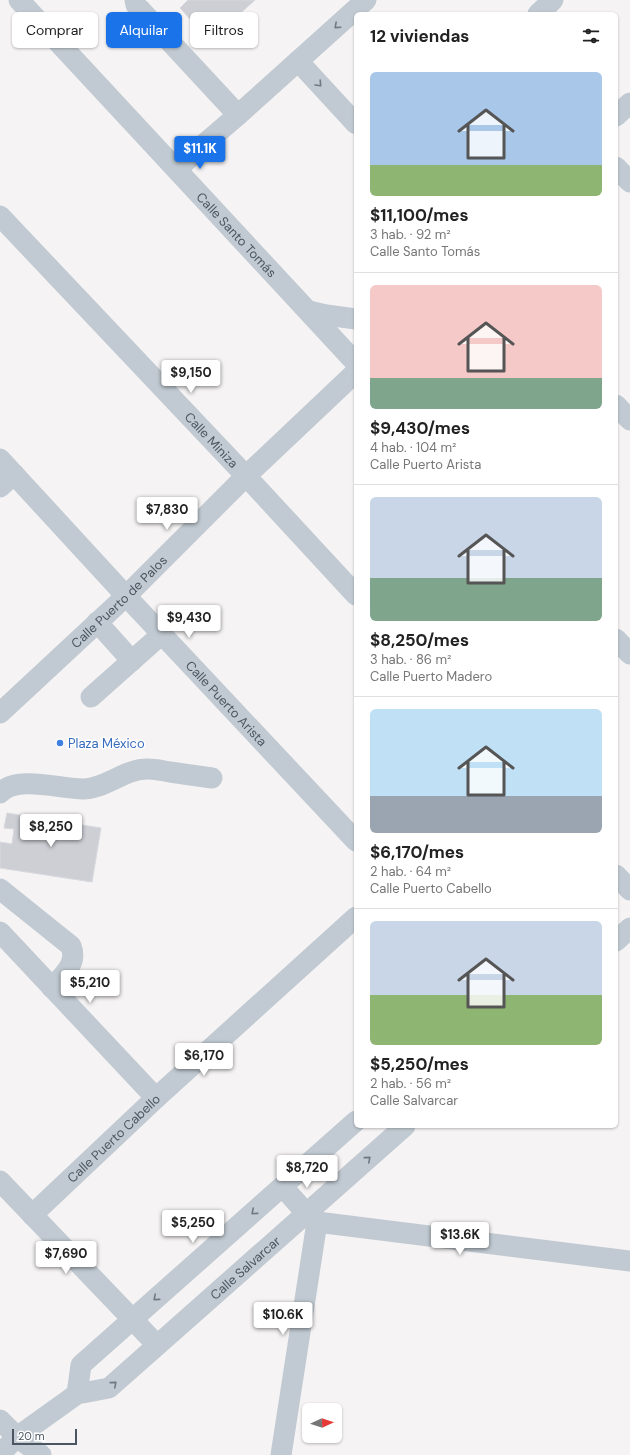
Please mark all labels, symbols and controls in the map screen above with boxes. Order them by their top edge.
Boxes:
chip: Comprar [12,12,98,48]
chip: Alquilar [106,12,182,48]
chip: Filtros [190,12,258,48]
one-way arrow [334,21,341,28]
text: 12 viviendas [370,25,469,47]
icon: filters [580,25,602,47]
one-way arrow [314,79,321,86]
icon: home [450,98,522,170]
pin: $11.1K [167,136,233,170]
text: $11.1K [183,140,217,157]
street label: Calle Santo Tomás [193,188,280,281]
text: $11,100/mes [370,204,468,226]
text: 3 hab. · 92 m² [370,226,451,243]
text: Calle Santo Tomás [370,243,480,260]
icon: home [450,311,522,383]
pin: $9,150 [158,360,224,394]
text: $9,150 [170,364,212,381]
street label: Calle Miniza [181,408,242,471]
text: $9,430/mes [370,417,470,439]
text: 4 hab. · 104 m² [370,439,456,456]
text: Calle Puerto Arista [370,456,481,473]
pin: $7,830 [134,497,200,531]
text: $7,830 [146,501,188,518]
icon: home [450,523,522,595]
street label: Calle Puerto de Palos [67,551,171,651]
pin: $9,430 [156,605,222,639]
text: $9,430 [167,609,211,626]
text: $8,250/mes [370,629,469,651]
text: 3 hab. · 86 m² [370,651,451,668]
street label: Calle Puerto Arista [182,657,271,750]
text: Calle Puerto Madero [370,668,492,685]
place label: Plaza México [68,735,145,752]
icon: home [450,735,522,807]
marker: Plaza México [55,738,65,748]
pin: $8,250 [18,814,84,848]
text: $8,250 [29,818,73,835]
text: $6,170/mes [370,841,464,863]
text: 2 hab. · 64 m² [370,863,451,880]
text: Calle Puerto Cabello [370,880,492,897]
icon: home [450,947,522,1019]
pin: $5,210 [57,970,123,1004]
text: $5,210 [70,974,110,991]
pin: $6,170 [171,1043,237,1077]
text: $6,170 [184,1047,224,1064]
text: $5,250/mes [370,1053,469,1075]
text: 2 hab. · 56 m² [370,1075,451,1092]
street label: Calle Puerto Cabello [63,1090,164,1186]
text: Calle Salvarcar [370,1092,458,1109]
pin: $8,720 [274,1155,340,1189]
one-way arrow [363,1156,371,1163]
text: $8,720 [286,1159,328,1176]
one-way arrow [251,1208,259,1215]
pin: $5,250 [160,1210,226,1244]
text: $5,250 [171,1214,215,1231]
pin: $13.6K [427,1222,493,1256]
text: $13.6K [440,1226,480,1243]
street label: Calle Salvarcar [206,1232,284,1303]
pin: $7,690 [33,1241,99,1275]
text: $7,690 [45,1245,87,1262]
one-way arrow [154,1294,161,1301]
pin: $10.6K [250,1302,316,1336]
text: $10.6K [263,1306,303,1323]
one-way arrow [109,1381,116,1388]
north arrow [302,1403,342,1443]
map controls [302,1403,342,1443]
scale bar [12,1427,77,1446]
text: 20 m [18,1429,44,1443]

